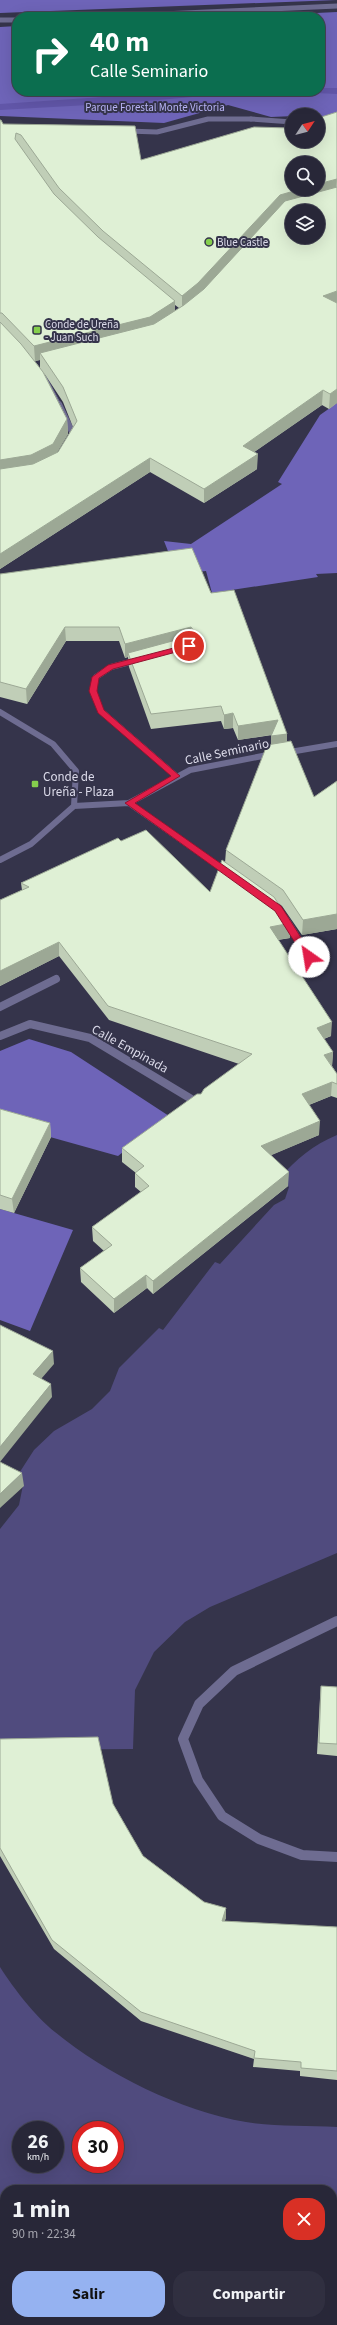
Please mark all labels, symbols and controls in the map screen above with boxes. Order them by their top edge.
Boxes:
text: 40 m [90,22,149,62]
icon: right [24,28,76,80]
text: Calle Seminario [90,59,208,84]
park label: Parque Forestal Monte Victoria [85,100,225,115]
north arrow [285,108,325,148]
map controls [285,108,325,244]
button: search [285,156,325,196]
button: layers [285,204,325,244]
place label: Blue Castle [217,235,269,250]
marker: Blue Castle [204,237,214,247]
place label: Conde de Ureña - Juan Such [45,317,119,345]
marker: Conde de Ureña - Juan Such [32,325,42,335]
pin [172,629,206,663]
icon: arrive [178,635,200,657]
street label: Calle Seminario [183,734,271,770]
place label: Conde de Ureña - Plaza [43,768,114,801]
marker: Conde de Ureña - Plaza [30,779,40,789]
position arrow [288,936,330,978]
street label: Calle Empinada [88,1020,172,1078]
speed limit sign: 30 [72,2121,124,2173]
text: 26 [27,2128,49,2156]
text: km/h [27,2150,49,2164]
text: 1 min [12,2192,70,2227]
button: close [283,2198,325,2240]
text: 90 m · 22:34 [12,2225,76,2243]
button: Salir [12,2271,165,2317]
button: Compartir [173,2271,325,2317]

